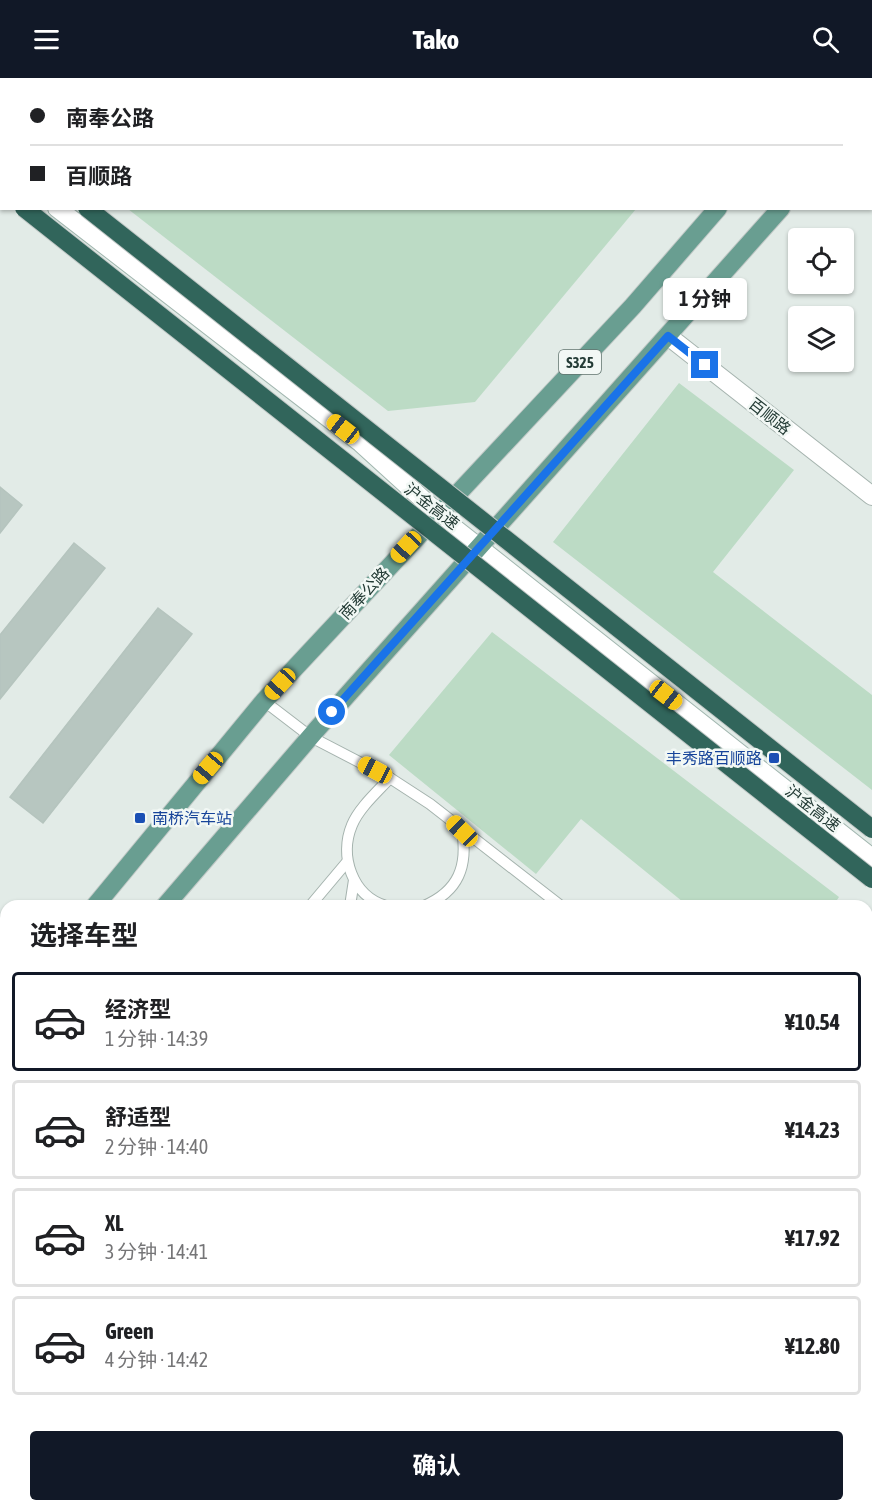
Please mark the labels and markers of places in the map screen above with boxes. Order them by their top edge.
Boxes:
place label: 丰秀路百顺路 [666,749,762,767]
marker: 丰秀路百顺路 [767,751,781,765]
place label: 南桥汽车站 [152,809,232,827]
marker: 南桥汽车站 [133,811,147,825]

